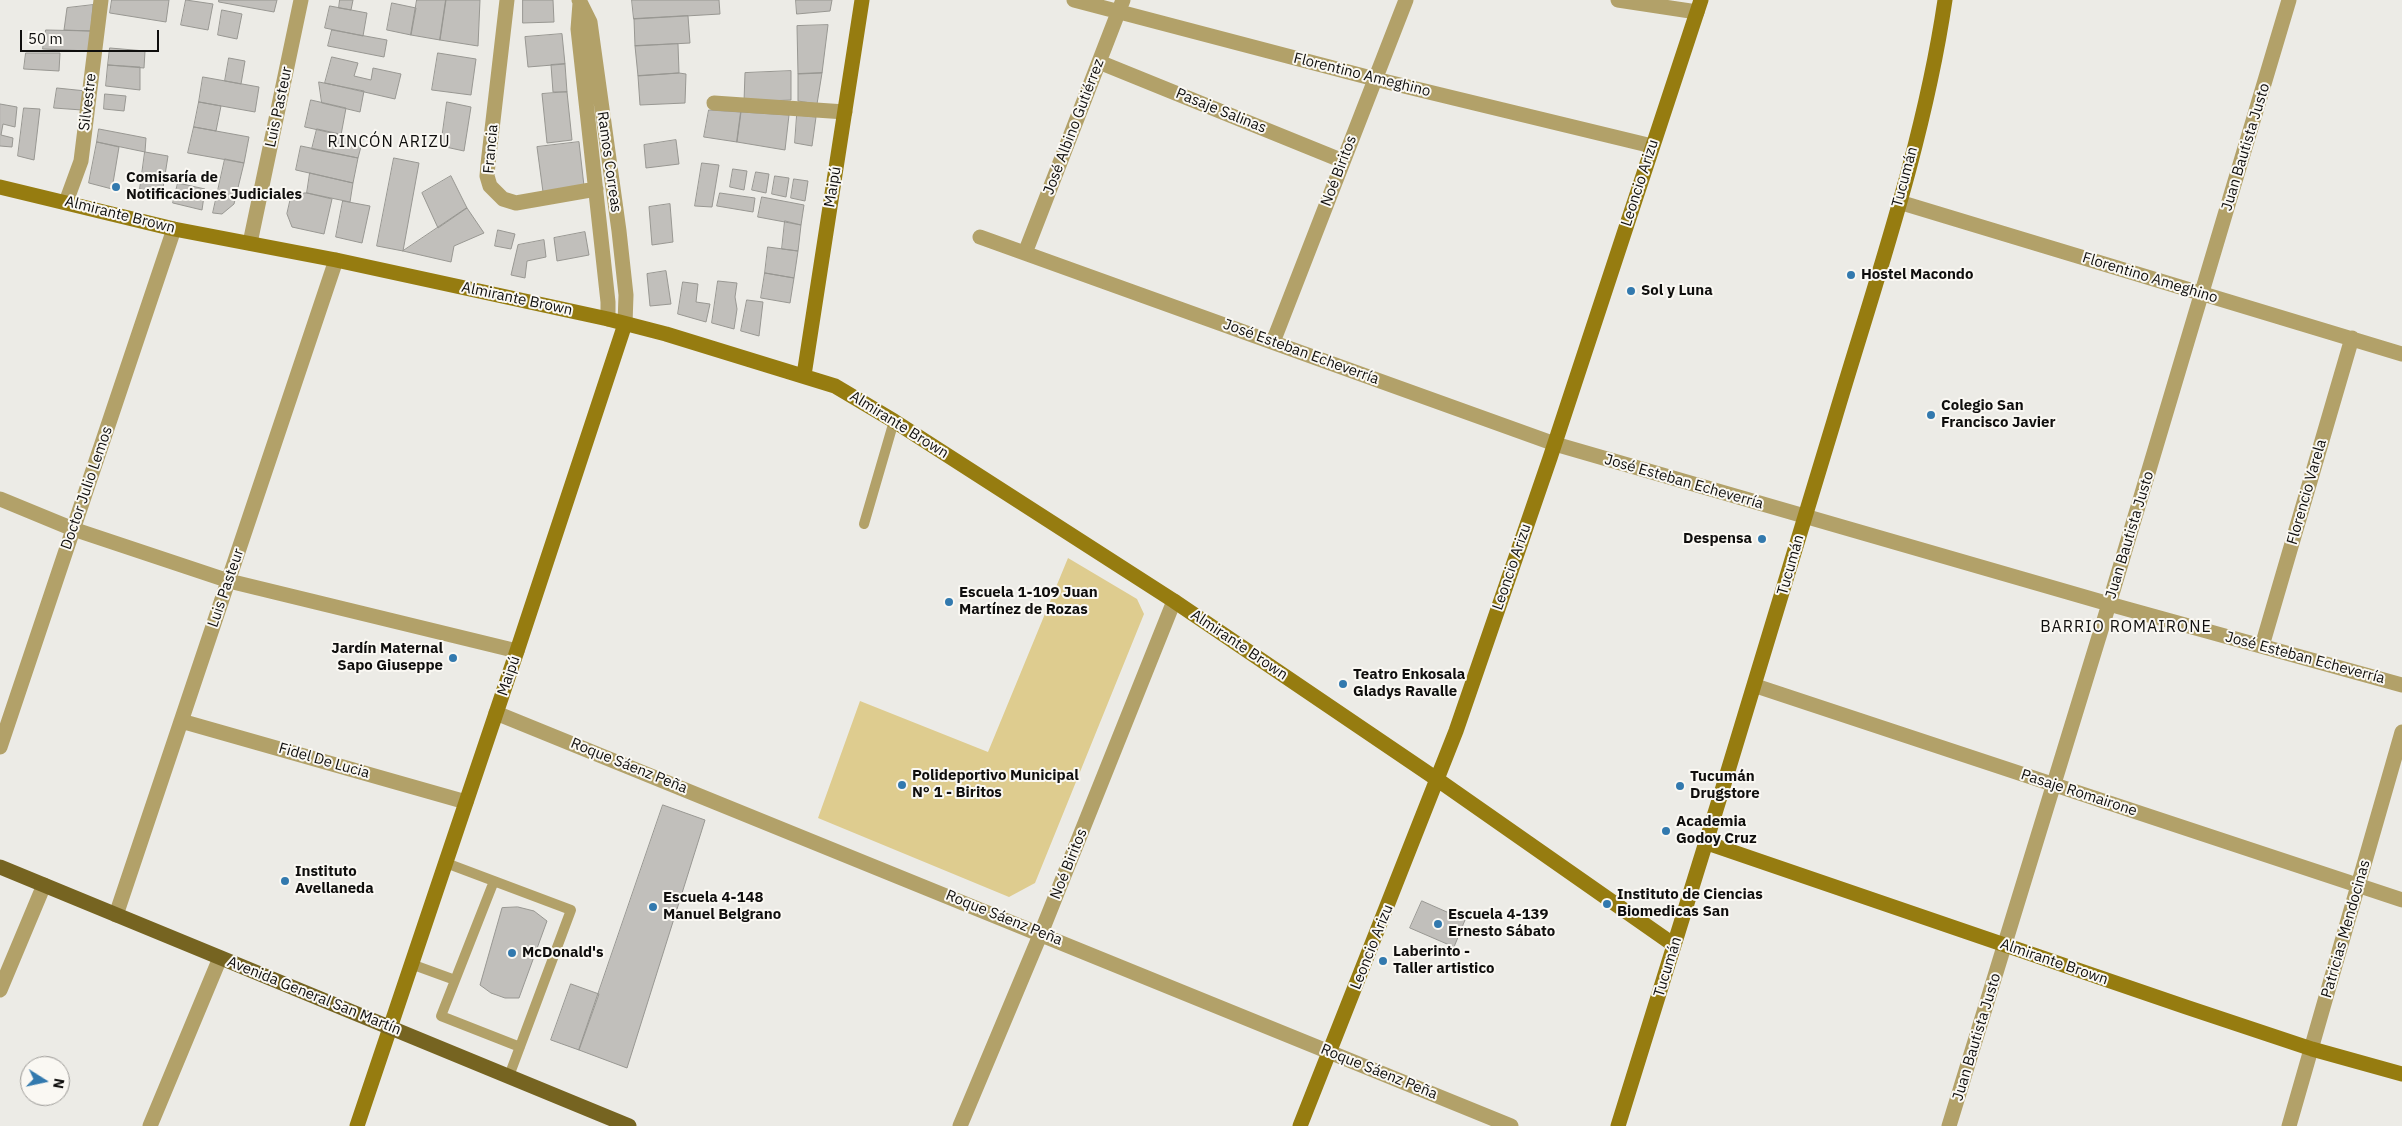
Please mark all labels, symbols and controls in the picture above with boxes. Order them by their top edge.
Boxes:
scale bar [22,20,161,52]
text: 50 m [28,29,63,48]
street label: Florentino Ameghino [1292,49,1432,101]
street label: José Albino Gutiérrez [1040,57,1108,197]
street label: Luis Pasteur [262,65,296,149]
street label: Silvestre [76,72,100,132]
street label: Juan Bautista Justo [2218,81,2274,213]
street label: Pasaje Salinas [1173,85,1269,137]
street label: Ramos Correas [593,110,625,214]
street label: Francia [480,124,502,174]
district label: RINCÓN ARIZU [326,132,452,152]
street label: Noé Biritos [1317,133,1361,209]
street label: Leoncio Arizu [1618,137,1662,229]
street label: Tucumán [1888,145,1922,209]
street label: Maipú [821,165,845,209]
place label: Comisaría de Notificaciones Judiciales [126,169,302,204]
marker: Comisaría de Notificaciones Judiciales [110,181,122,193]
street label: Almirante Brown [63,193,177,237]
street label: Florentino Ameghino [2080,249,2220,307]
place label: Hostel Macondo [1861,266,1973,284]
marker: Hostel Macondo [1845,269,1857,281]
street label: Almirante Brown [460,278,574,320]
place label: Sol y Luna [1641,282,1713,300]
marker: Sol y Luna [1625,285,1637,297]
street label: José Esteban Echeverría [1221,315,1381,389]
street label: Almirante Brown [846,387,952,463]
place label: Colegio San Francisco Javier [1941,397,2056,432]
marker: Colegio San Francisco Javier [1925,409,1937,421]
street label: Doctor Julio Lemos [57,424,117,552]
street label: Florencio Varela [2283,437,2331,547]
street label: José Esteban Echeverría [1603,451,1765,513]
street label: Juan Bautista Justo [2102,469,2158,601]
street label: Leoncio Arizu [1489,521,1535,613]
place label: Despensa [1683,530,1752,548]
marker: Despensa [1756,533,1768,545]
street label: Tucumán [1774,533,1808,597]
street label: Luis Pasteur [204,546,248,630]
place label: Escuela 1-109 Juan Martínez de Rozas [959,584,1098,619]
marker: Escuela 1-109 Juan Martínez de Rozas [943,596,955,608]
street label: Almirante Brown [1187,606,1291,684]
district label: BARRIO ROMAIRONE [2038,617,2214,637]
street label: José Esteban Echeverría [2223,628,2387,688]
place label: Jardín Maternal Sapo Giuseppe [331,640,443,675]
marker: Jardín Maternal Sapo Giuseppe [447,652,459,664]
street label: Maipú [494,654,524,698]
place label: Teatro Enkosala Gladys Ravalle [1353,666,1465,701]
marker: Teatro Enkosala Gladys Ravalle [1337,678,1349,690]
street label: Roque Sáenz Peña [568,734,690,798]
street label: Fidel De Lucia [276,739,372,783]
street label: Pasaje Romairone [2019,766,2139,820]
place label: Polideportivo Municipal N° 1 - Biritos [912,767,1079,802]
place label: Tucumán Drugstore [1690,768,1760,803]
marker: Polideportivo Municipal N° 1 - Biritos [896,779,908,791]
marker: Tucumán Drugstore [1674,780,1686,792]
place label: Academia Godoy Cruz [1676,813,1757,848]
marker: Academia Godoy Cruz [1660,825,1672,837]
street label: Noé Biritos [1047,826,1091,902]
street label: Patricias Mendocinas [2318,858,2374,1000]
place label: Instituto Avellaneda [295,863,374,898]
marker: Instituto Avellaneda [279,875,291,887]
street label: Roque Sáenz Peña [943,886,1065,950]
place label: Instituto de Ciencias Biomedicas San [1617,886,1763,921]
place label: Escuela 4-148 Manuel Belgrano [663,889,781,924]
marker: Instituto de Ciencias Biomedicas San [1601,898,1613,910]
marker: Escuela 4-148 Manuel Belgrano [647,901,659,913]
street label: Leoncio Arizu [1347,902,1397,992]
place label: Escuela 4-139 Ernesto Sábato [1448,906,1555,941]
marker: Escuela 4-139 Ernesto Sábato [1432,918,1444,930]
street label: Tucumán [1650,935,1686,999]
street label: Almirante Brown [1998,935,2110,989]
place label: Laberinto - Taller artistico [1393,943,1495,978]
place label: McDonald's [522,944,604,962]
marker: McDonald's [506,947,518,959]
street label: Avenida General San Martín [224,953,404,1039]
marker: Laberinto - Taller artistico [1377,955,1389,967]
street label: Juan Bautista Justo [1949,971,2005,1103]
street label: Roque Sáenz Peña [1318,1040,1440,1104]
north arrow [20,1056,70,1106]
text: N [49,1077,69,1090]

